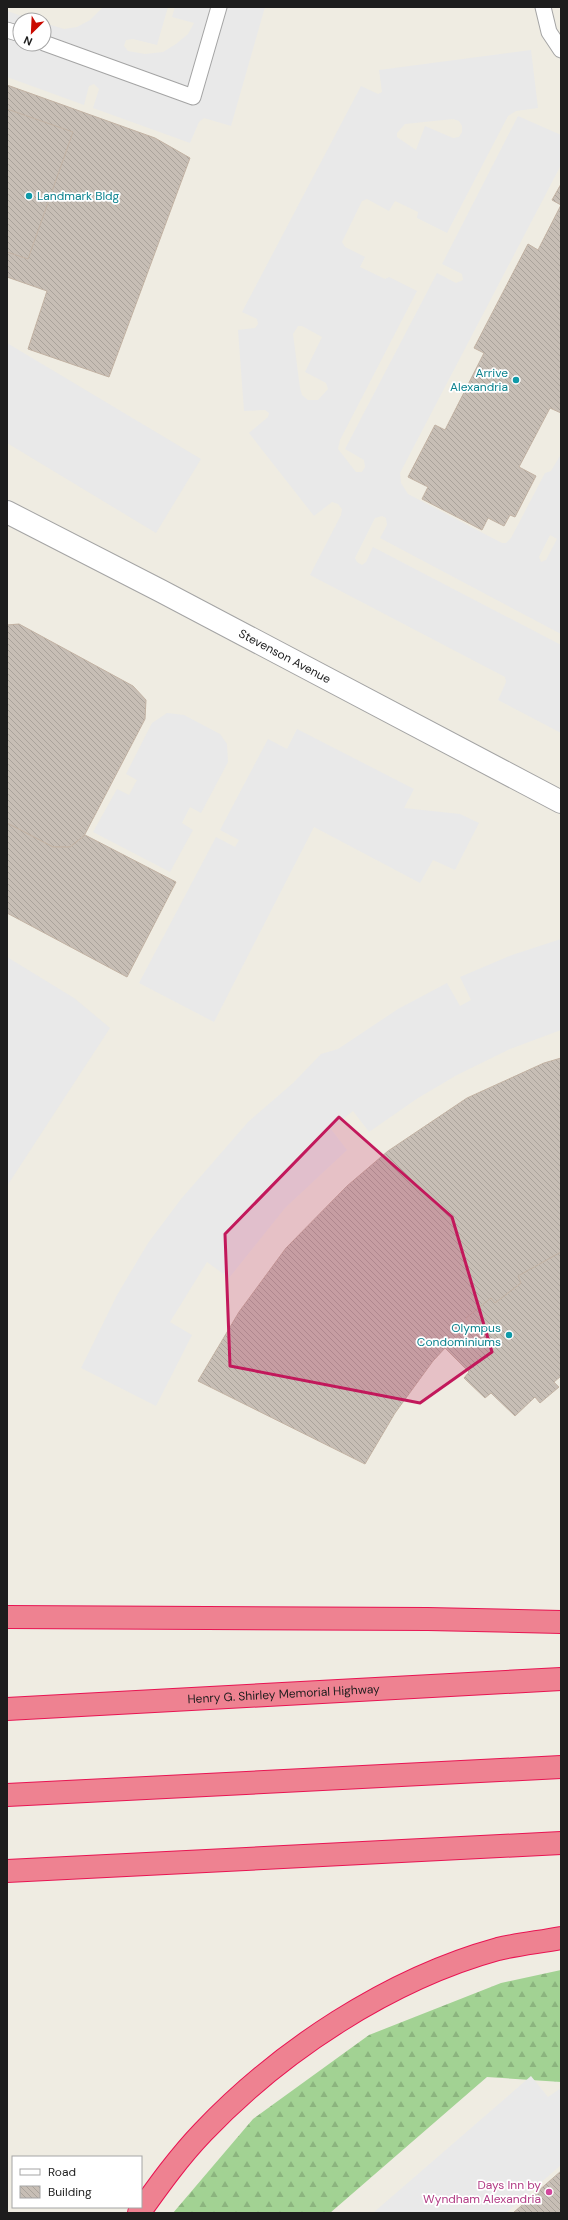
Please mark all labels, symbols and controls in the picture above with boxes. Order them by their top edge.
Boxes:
north arrow [12,12,52,52]
text: N [21,33,34,49]
place label: Landmark Bldg [37,188,120,204]
marker: Landmark Bldg [24,191,34,201]
place label: Arrive Alexandria [450,365,508,395]
marker: Arrive Alexandria [511,375,521,385]
street label: Stevenson Avenue [236,625,334,687]
place label: Olympus Condominiums [417,1320,501,1350]
marker: Olympus Condominiums [504,1330,514,1340]
street label: Henry G. Shirley Memorial Highway [187,1681,380,1707]
legend [12,2156,142,2208]
text: Road [48,2164,76,2180]
place label: Days Inn by Wyndham Alexandria [423,2177,541,2207]
text: Building [48,2184,92,2200]
marker: Days Inn by Wyndham Alexandria [544,2187,554,2197]

